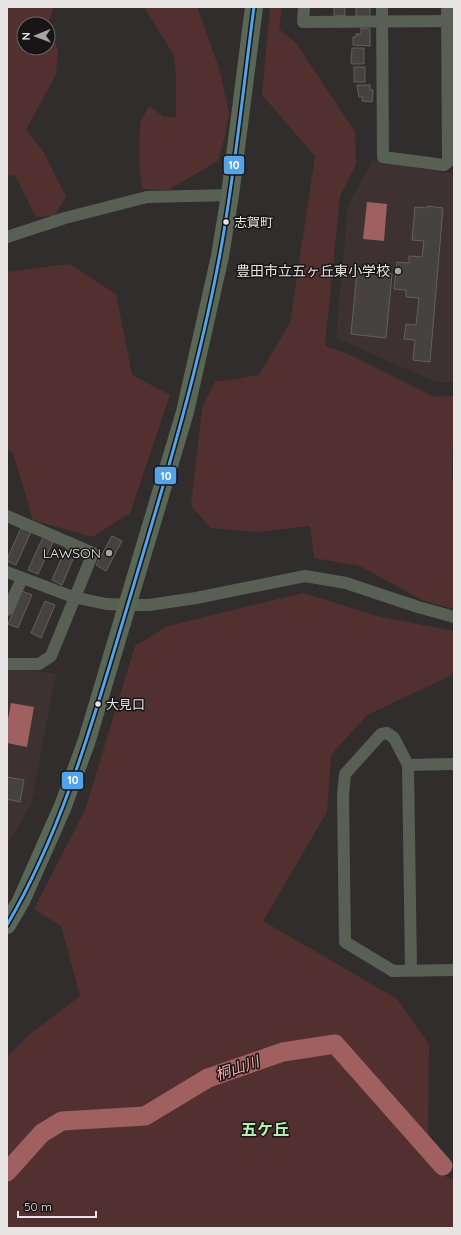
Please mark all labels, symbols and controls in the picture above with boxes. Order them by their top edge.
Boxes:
north arrow [16,16,56,56]
text: N [19,32,33,40]
line badge: 10 [223,155,245,175]
text: 10 [228,158,240,172]
place label: 志賀町 [234,214,273,230]
marker: 志賀町 [221,217,231,227]
place label: 豊田市立五ヶ丘東小学校 [236,262,390,280]
marker: 豊田市立五ヶ丘東小学校 [393,266,403,276]
line badge: 10 [154,466,177,485]
text: 10 [160,469,172,483]
place label: LAWSON [43,544,101,562]
marker: LAWSON [104,548,114,558]
place label: 大見口 [106,696,145,712]
marker: 大見口 [93,699,103,709]
line badge: 10 [61,771,84,790]
text: 10 [67,773,79,787]
water label: 桐山川 [213,1051,263,1084]
district label: 五ケ丘 [241,1119,289,1139]
scale bar [18,1193,96,1219]
text: 50 m [24,1199,52,1214]

